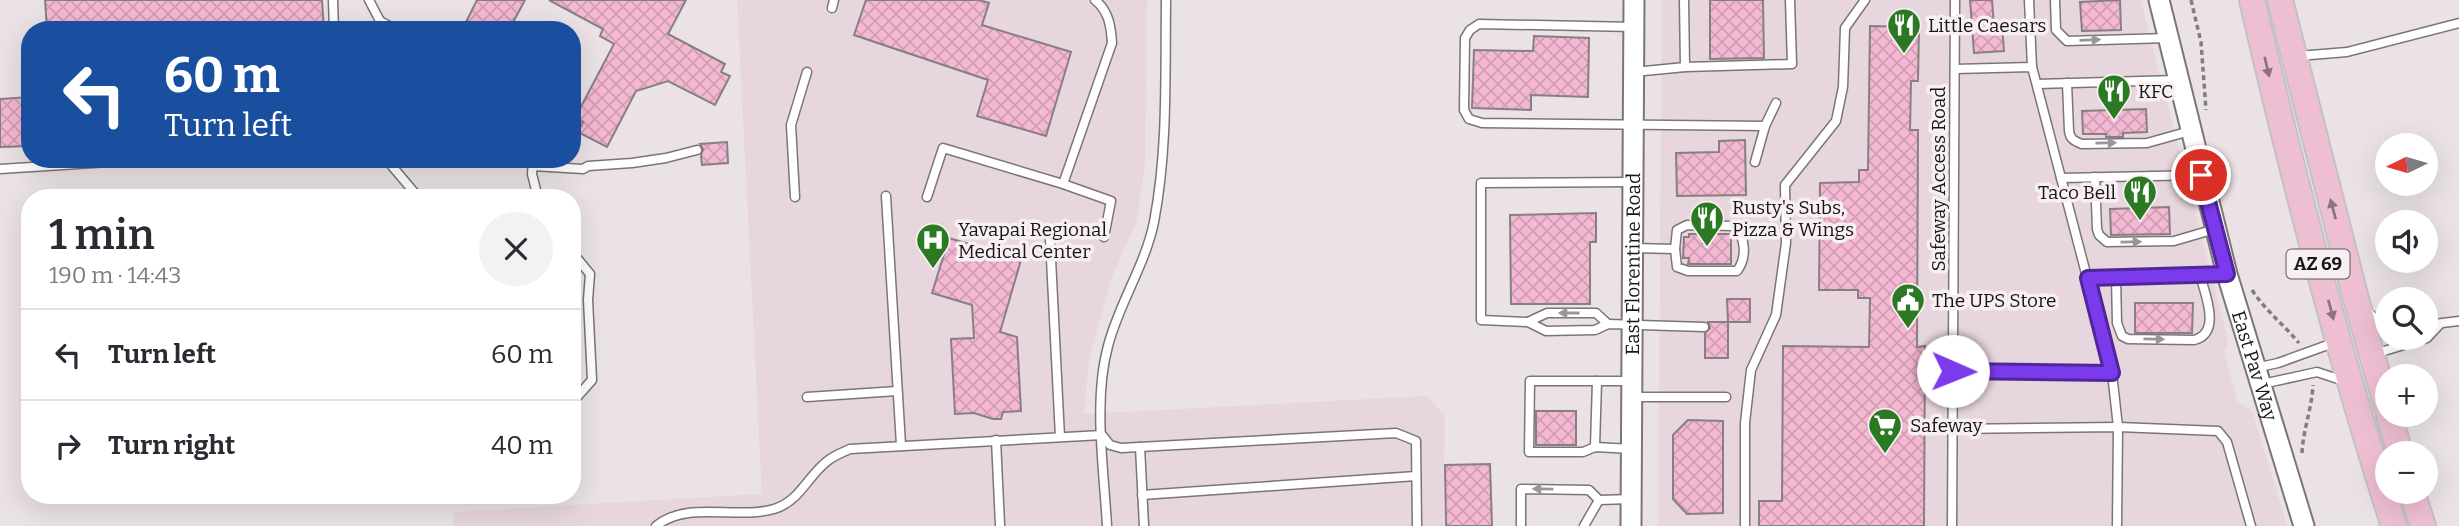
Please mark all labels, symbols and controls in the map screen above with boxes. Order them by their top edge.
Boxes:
restaurant icon: Little Caesars [1885,6,1923,55]
place label: Little Caesars [1928,14,2046,37]
one-way arrow [2079,35,2101,46]
text: 60 m [164,46,280,105]
icon: left [49,49,140,140]
one-way arrow [2262,56,2273,78]
restaurant icon: KFC [2095,72,2133,121]
place label: KFC [2138,80,2173,103]
street label: Safeway Access Road [1927,86,1950,272]
text: Turn left [164,106,292,144]
north arrow [2375,133,2438,196]
map controls [2375,133,2438,504]
one-way arrow [2096,137,2118,149]
pin [2171,145,2231,205]
icon: arrive [2182,156,2220,194]
street label: East Florentine Road [1620,173,1645,355]
restaurant icon: Taco Bell [2121,173,2159,222]
place label: Taco Bell [2038,181,2116,204]
place label: Rusty's Subs, Pizza & Wings [1732,196,1854,241]
one-way arrow [2327,198,2338,220]
restaurant icon: Rusty's Subs, Pizza & Wings [1688,199,1726,248]
text: 1 min [49,210,155,260]
button: sound [2375,210,2438,273]
button: close [479,212,553,286]
place label: Yavapai Regional Medical Center [958,218,1107,263]
hospital icon: Yavapai Regional Medical Center [914,221,952,270]
one-way arrow [2120,237,2142,248]
road number: AZ 69 [2286,250,2350,278]
text: 190 m · 14:43 [49,261,181,289]
public building icon: The UPS Store [1889,281,1927,330]
button: search [2375,287,2438,350]
place label: The UPS Store [1932,289,2056,312]
one-way arrow [2326,300,2336,321]
one-way arrow [1558,307,1580,319]
street label: East Pav Way [2227,308,2283,424]
one-way arrow [2144,333,2166,345]
position arrow [1916,334,1990,408]
icon: left [49,336,87,374]
text: Turn left [108,339,216,370]
text: 60 m [491,339,553,370]
button: + [2375,364,2438,427]
supermarket icon: Safeway [1866,406,1904,455]
place label: Safeway [1910,414,1983,437]
icon: right [49,427,87,465]
text: Turn right [108,430,235,461]
text: 40 m [491,430,553,461]
button: − [2375,441,2438,504]
one-way arrow [1532,483,1554,495]

